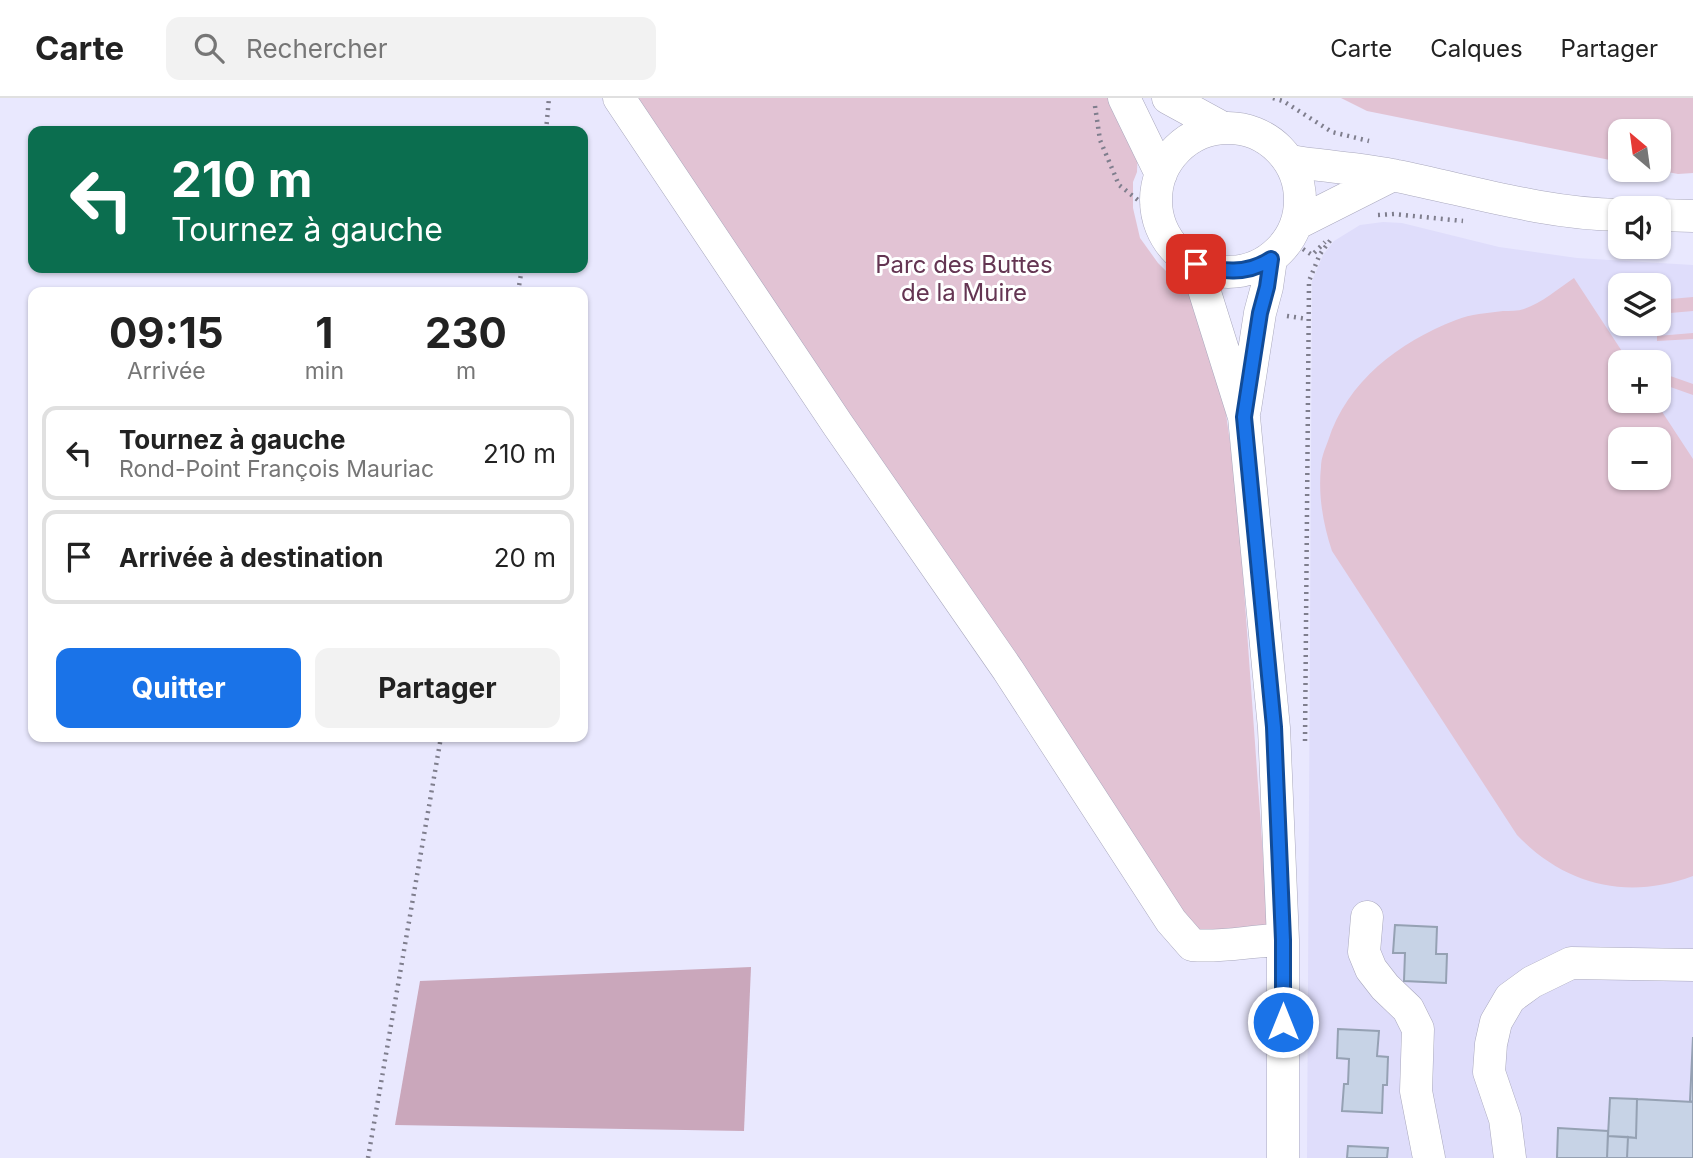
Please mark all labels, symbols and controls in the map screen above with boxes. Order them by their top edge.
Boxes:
search box [166,17,656,80]
text: Carte [35,28,124,68]
icon: search [190,29,228,67]
text: Rechercher [246,33,388,64]
text: Carte [1330,34,1392,63]
text: Calques [1430,34,1523,63]
text: Partager [1561,34,1658,63]
north arrow [1608,119,1671,182]
map controls [1608,119,1671,490]
text: 210 m [171,150,312,209]
icon: left [56,154,147,245]
button: sound [1608,196,1671,259]
text: Tournez à gauche [171,210,443,249]
pin [1166,234,1226,294]
icon: arrive [1177,245,1215,283]
park label: Parc des Buttes de la Muire [875,250,1053,307]
button: layers [1608,273,1671,336]
text: 09:15 [109,307,224,358]
text: 1 [315,307,333,358]
text: 230 [425,307,507,358]
button: + [1608,350,1671,413]
text: Arrivée [127,357,206,385]
text: min [305,357,344,385]
text: m [456,357,476,385]
text: Tournez à gauche [119,424,345,455]
button: − [1608,427,1671,490]
icon: left [60,434,98,472]
text: 210 m [483,438,556,469]
text: Rond-Point François Mauriac [119,455,434,483]
icon: arrive [60,538,98,576]
text: Arrivée à destination [119,542,384,573]
text: 20 m [494,542,556,573]
button: Quitter [56,648,301,728]
button: Partager [315,648,560,728]
position arrow [1246,985,1320,1059]

